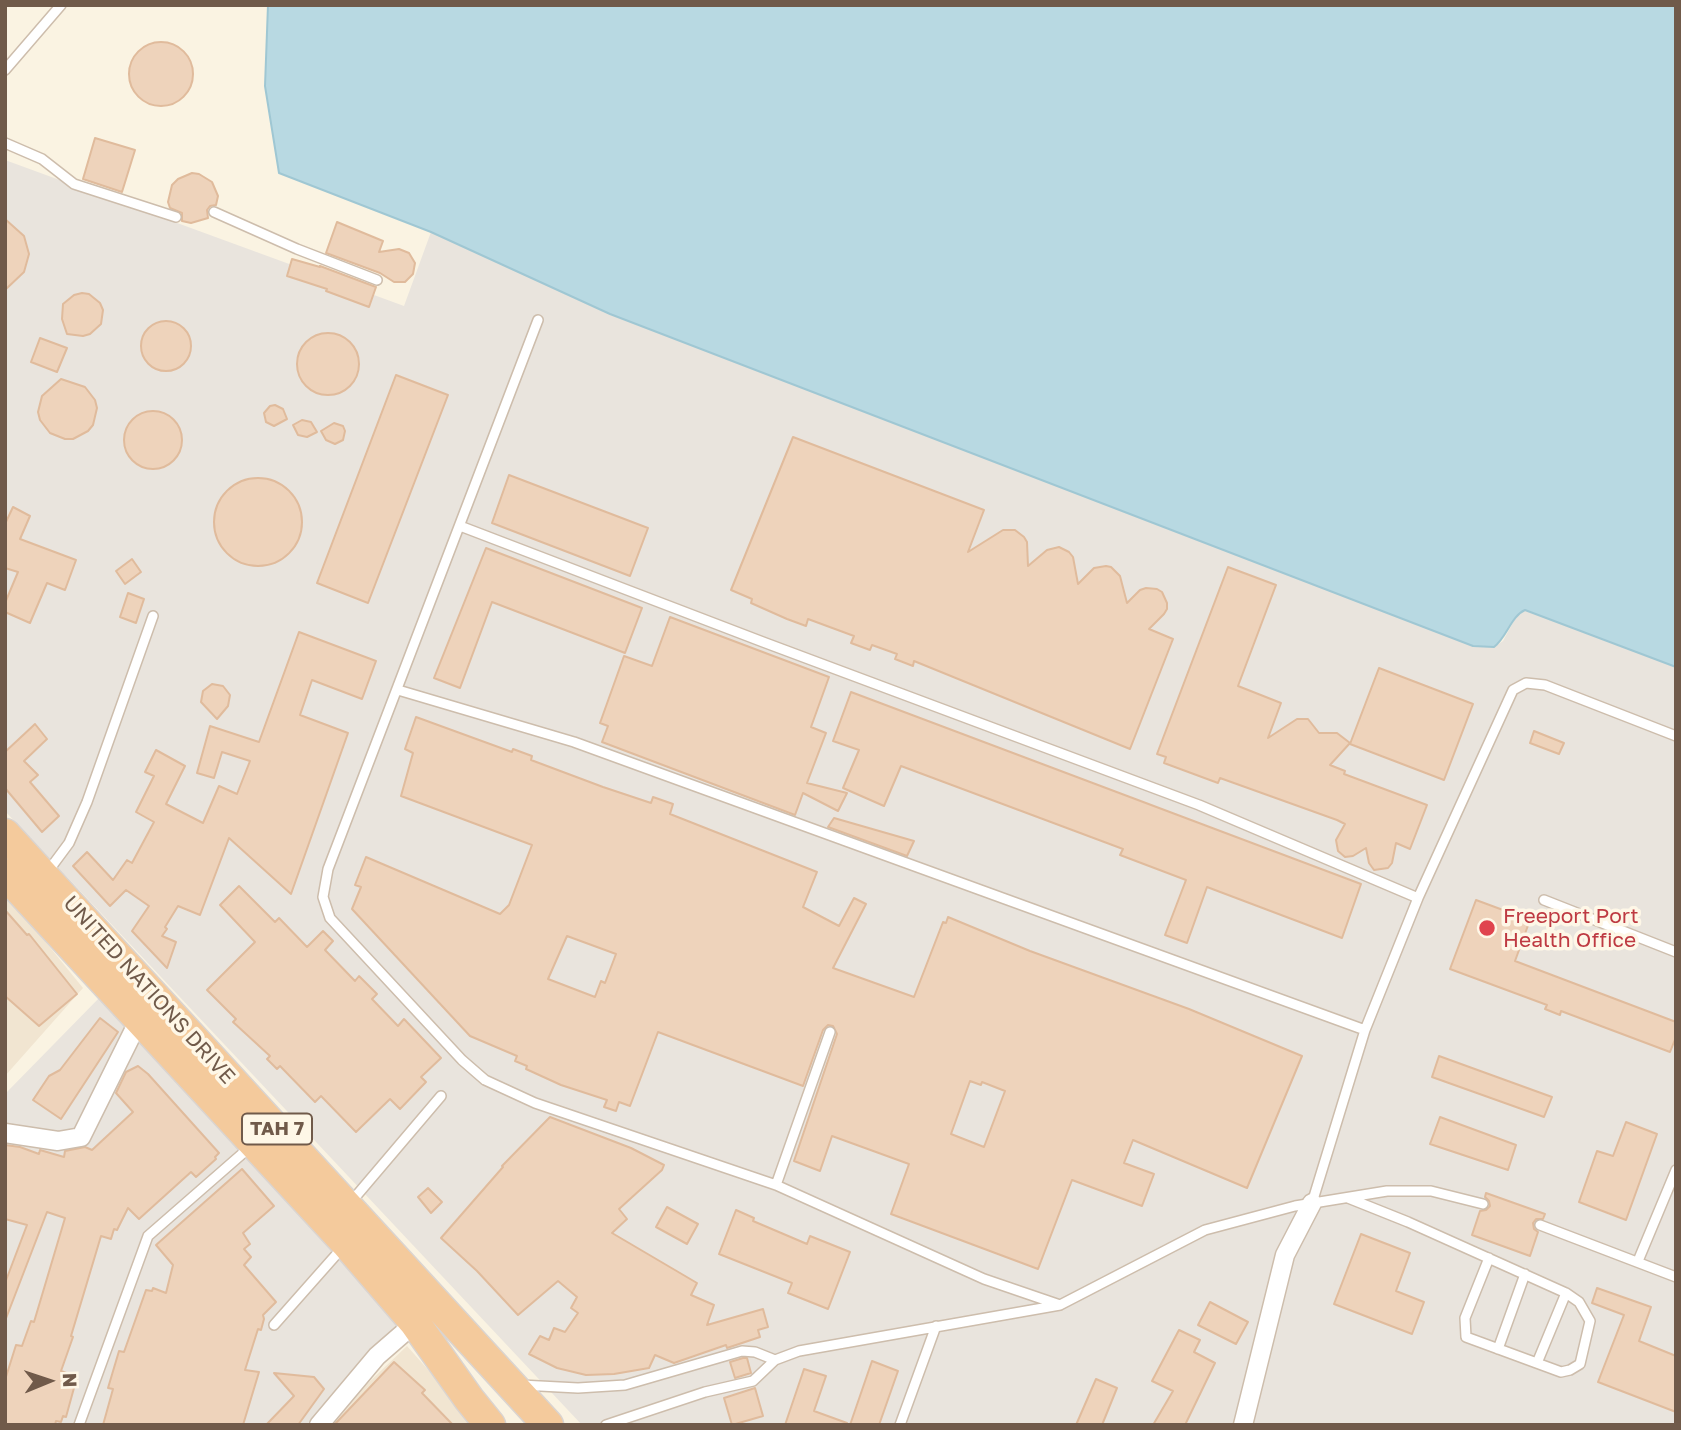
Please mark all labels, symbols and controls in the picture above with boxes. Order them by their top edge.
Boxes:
street label: UNITED NATIONS DRIVE [58,891,240,1089]
place label: Freeport Port Health Office [1503,903,1639,953]
marker: Freeport Port Health Office [1477,918,1497,938]
road number: TAH 7 [242,1114,312,1144]
north arrow [14,1346,84,1416]
text: N [59,1373,82,1388]

